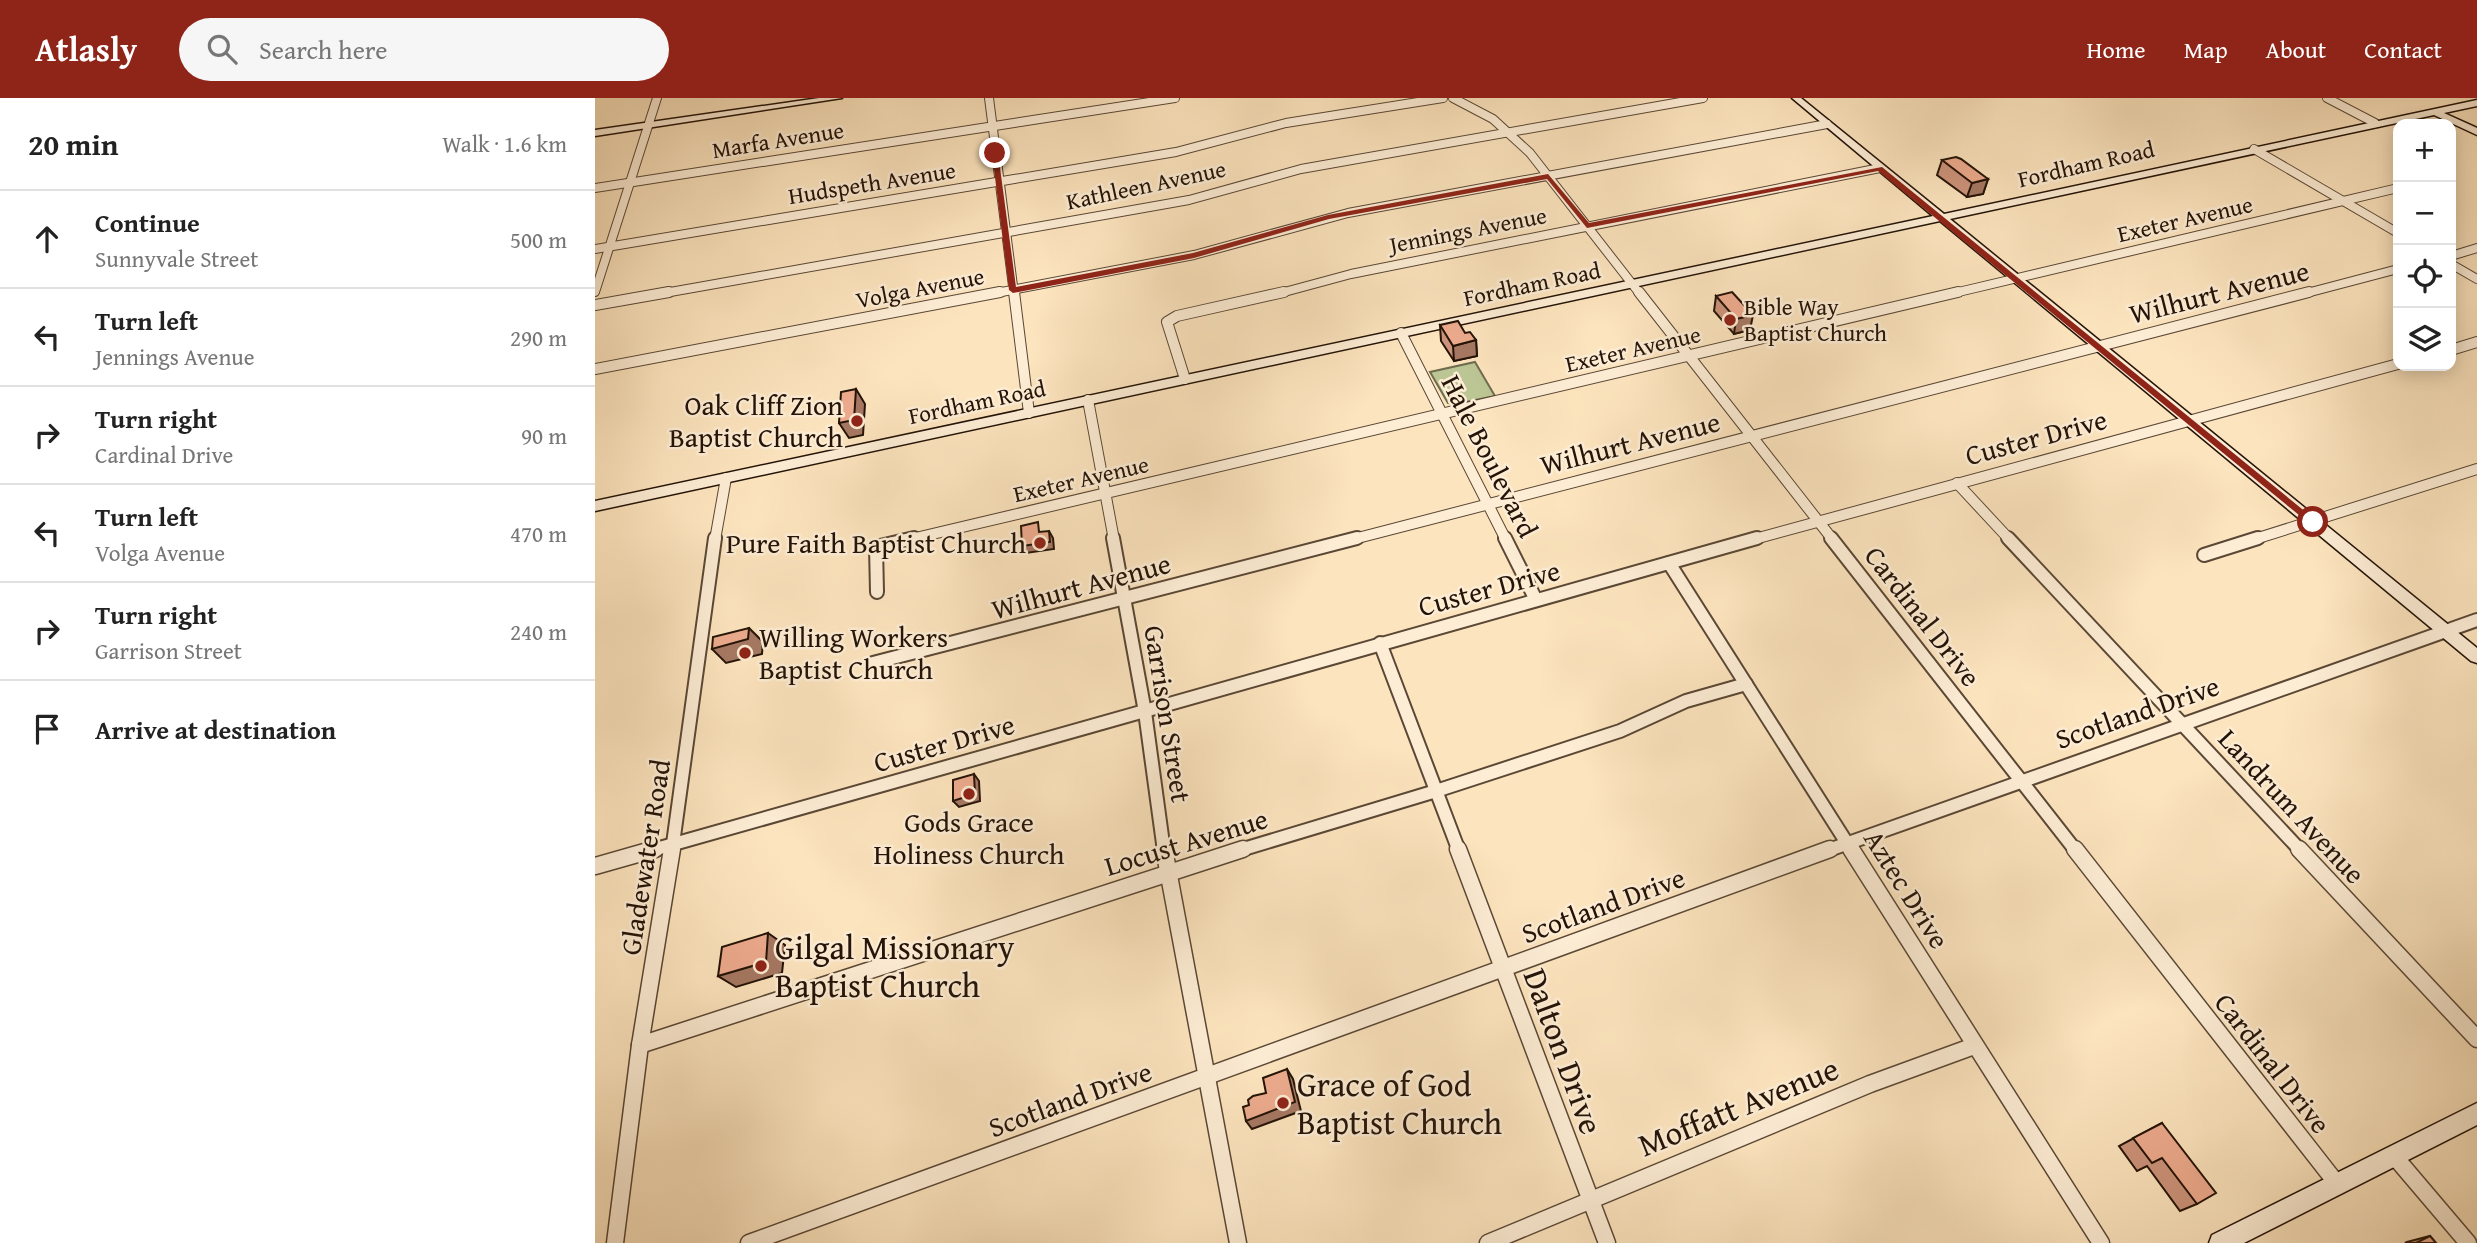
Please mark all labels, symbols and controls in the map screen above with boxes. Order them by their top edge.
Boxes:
search box [179,18,669,81]
text: Atlasly [35,25,137,73]
icon: search [203,30,241,68]
text: Search here [259,30,387,69]
text: Home [2087,32,2146,67]
text: Map [2184,32,2228,67]
text: About [2266,32,2326,67]
text: Contact [2364,32,2442,67]
street label: Marfa Avenue [710,113,846,166]
map controls [2393,119,2456,371]
button: + [2393,119,2456,182]
text: 20 min [28,122,118,166]
text: Walk · 1.6 km [442,127,567,160]
street label: Fordham Road [2014,132,2158,195]
route end [979,137,1010,168]
street label: Kathleen Avenue [1063,152,1229,218]
street label: Hudspeth Avenue [786,153,958,212]
button: − [2393,182,2456,245]
street label: Exeter Avenue [2114,187,2256,250]
street label: Jennings Avenue [1383,198,1549,262]
text: Continue [95,203,200,242]
icon: ahead [28,220,66,258]
text: 500 m [510,223,567,256]
text: Sunnyvale Street [95,242,258,275]
button: locate [2393,245,2456,308]
street label: Wilhurt Avenue [2125,249,2313,334]
street label: Fordham Road [1460,253,1604,314]
street label: Volga Avenue [853,259,987,316]
place label: Bible Way Baptist Church [1744,290,1887,349]
text: Turn left [95,301,198,340]
button: layers [2393,308,2456,371]
marker: Bible Way Baptist Church [1722,312,1738,328]
street label: Exeter Avenue [1562,317,1704,380]
icon: left [28,318,66,356]
text: 290 m [510,321,567,354]
text: Jennings Avenue [95,340,255,373]
street label: Hale Boulevard [1432,367,1549,544]
street label: Fordham Road [905,371,1049,432]
place label: Oak Cliff Zion Baptist Church [669,384,843,457]
street label: Custer Drive [1961,398,2111,475]
text: Turn right [95,399,217,438]
street label: Wilhurt Avenue [1536,400,1724,485]
marker: Oak Cliff Zion Baptist Church [849,413,865,429]
icon: right [28,416,66,454]
text: 90 m [521,419,567,452]
text: Cardinal Drive [95,438,233,471]
street label: Exeter Avenue [1010,447,1152,510]
text: Turn left [95,497,198,536]
route start [2297,506,2328,537]
icon: left [28,514,66,552]
text: 470 m [510,517,567,550]
place label: Pure Faith Baptist Church [726,522,1026,563]
marker: Pure Faith Baptist Church [1032,535,1048,551]
text: Volga Avenue [95,536,225,569]
street label: Cardinal Drive [1855,537,1991,695]
street label: Wilhurt Avenue [987,542,1175,629]
street label: Custer Drive [1414,549,1564,626]
text: Turn right [95,595,217,634]
icon: right [28,612,66,650]
text: 240 m [510,615,567,648]
place label: Willing Workers Baptist Church [759,616,948,689]
street label: Garrison Street [1134,622,1203,806]
text: Garrison Street [95,634,242,667]
marker: Willing Workers Baptist Church [737,645,753,661]
street label: Scotland Drive [2049,664,2224,759]
street label: Custer Drive [869,703,1019,782]
icon: arrive [28,710,66,748]
text: Arrive at destination [95,710,336,749]
street label: Landrum Avenue [2209,719,2375,893]
street label: Gladewater Road [609,756,680,958]
marker: Gods Grace Holiness Church [961,786,977,802]
street label: Locust Avenue [1099,797,1273,886]
place label: Gods Grace Holiness Church [874,801,1065,874]
street label: Aztec Drive [1855,821,1960,956]
street label: Scotland Drive [1515,856,1690,953]
place label: Gilgal Missionary Baptist Church [775,923,1015,1009]
marker: Gilgal Missionary Baptist Church [753,958,769,974]
street label: Dalton Drive [1512,961,1616,1141]
street label: Cardinal Drive [2205,984,2341,1142]
street label: Moffatt Avenue [1630,1044,1846,1168]
street label: Scotland Drive [982,1050,1157,1147]
place label: Grace of God Baptist Church [1297,1060,1503,1146]
marker: Grace of God Baptist Church [1275,1095,1291,1111]

